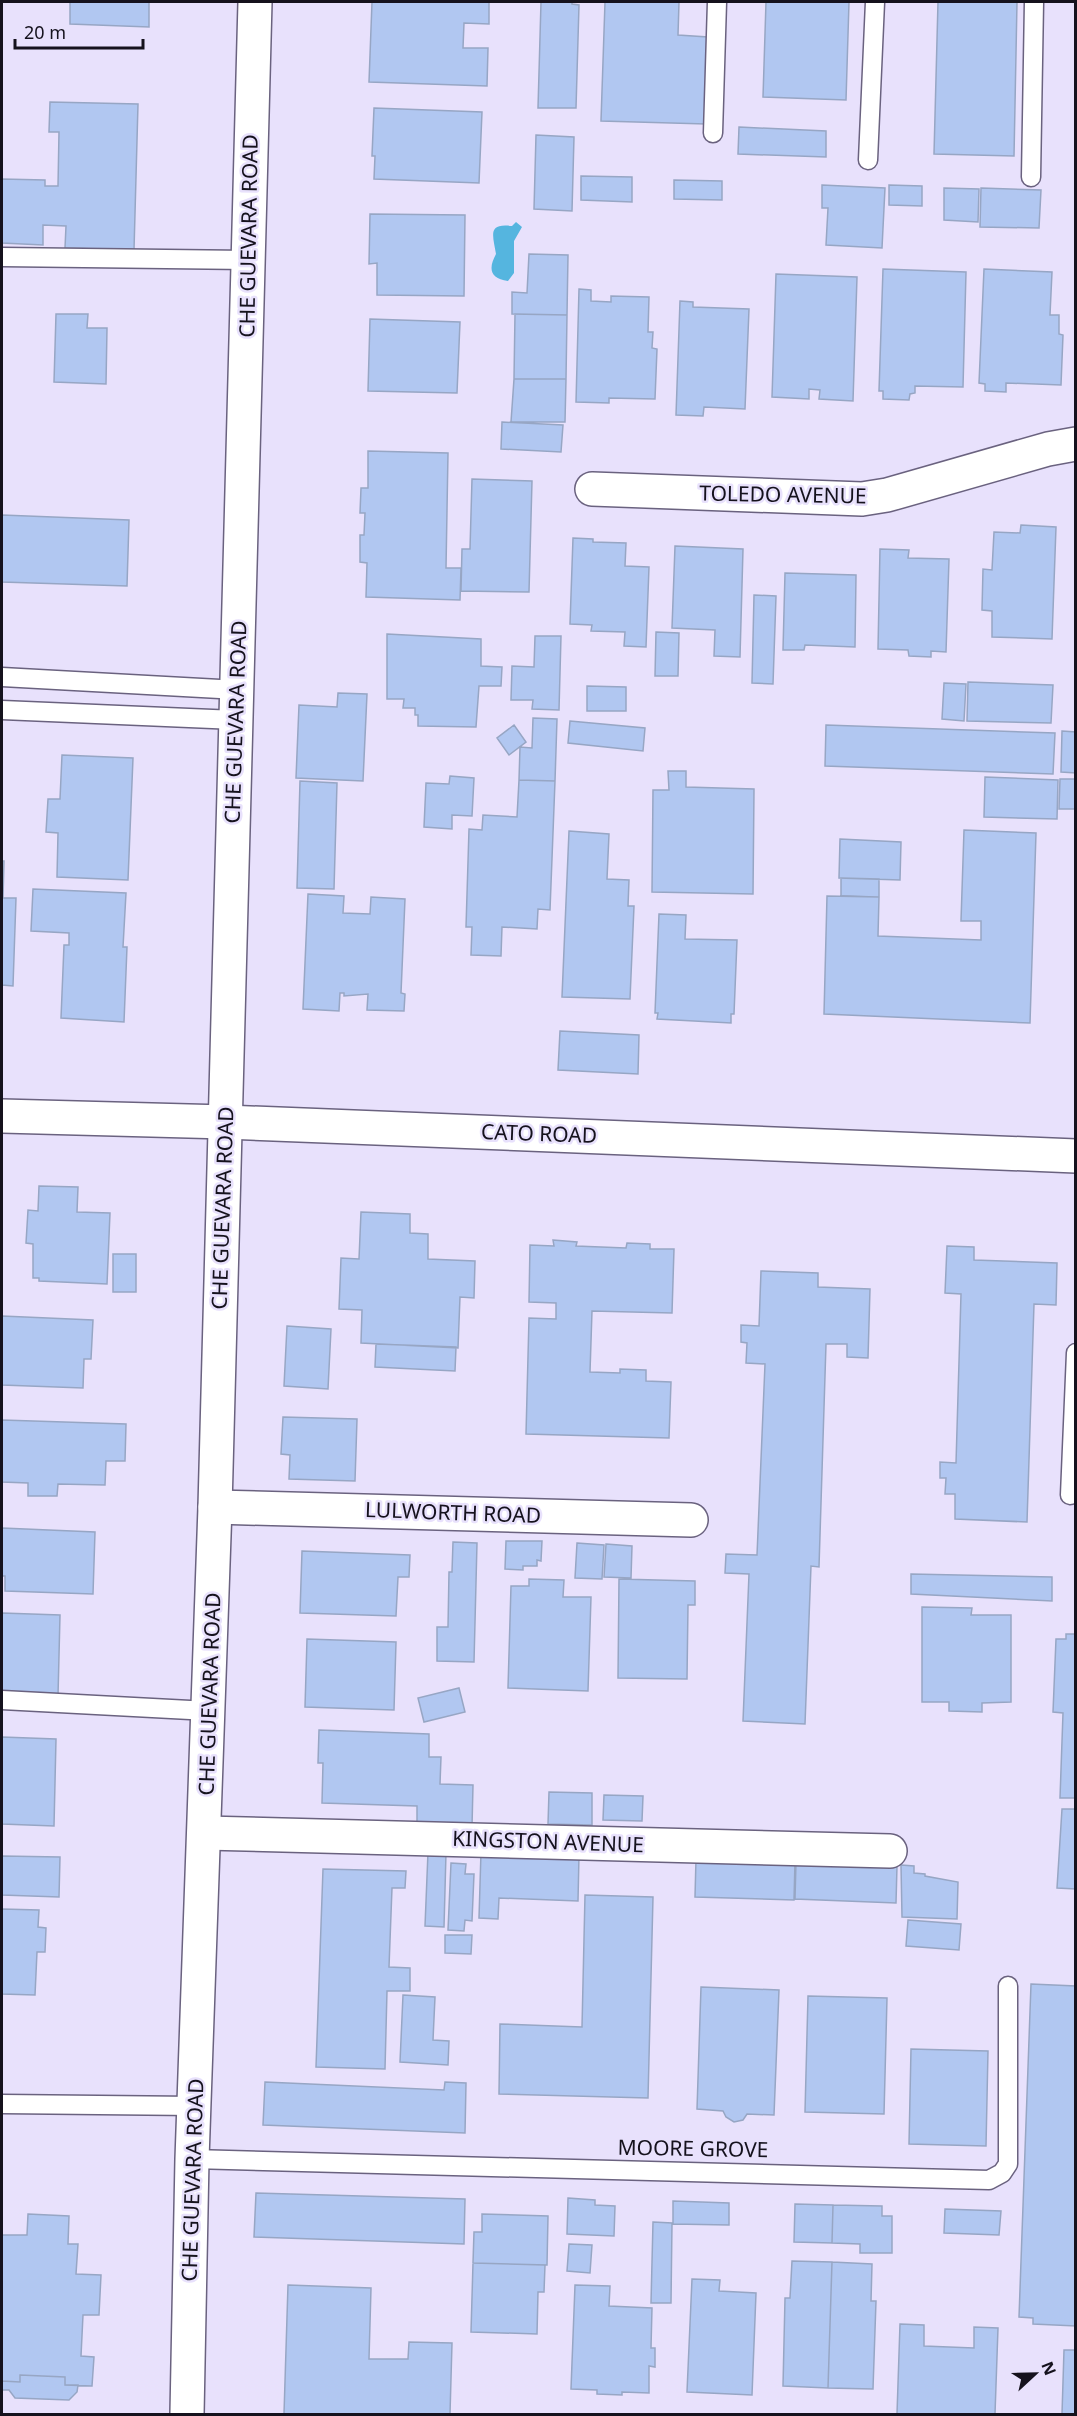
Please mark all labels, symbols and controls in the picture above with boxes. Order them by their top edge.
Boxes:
scale bar [15,12,142,50]
text: 20 m [24,20,66,44]
street label: CHE GUEVARA ROAD [232,134,264,338]
street label: TOLEDO AVENUE [699,479,867,509]
street label: CHE GUEVARA ROAD [217,620,253,824]
street label: CHE GUEVARA ROAD [204,1106,240,1310]
street label: CATO ROAD [481,1117,598,1149]
street label: LULWORTH ROAD [365,1495,541,1529]
street label: CHE GUEVARA ROAD [191,1592,227,1796]
street label: KINGSTON AVENUE [452,1824,644,1858]
street label: CHE GUEVARA ROAD [174,2078,210,2282]
street label: MOORE GROVE [617,2133,769,2163]
north arrow [1005,2344,1065,2404]
text: N [1036,2358,1062,2379]

